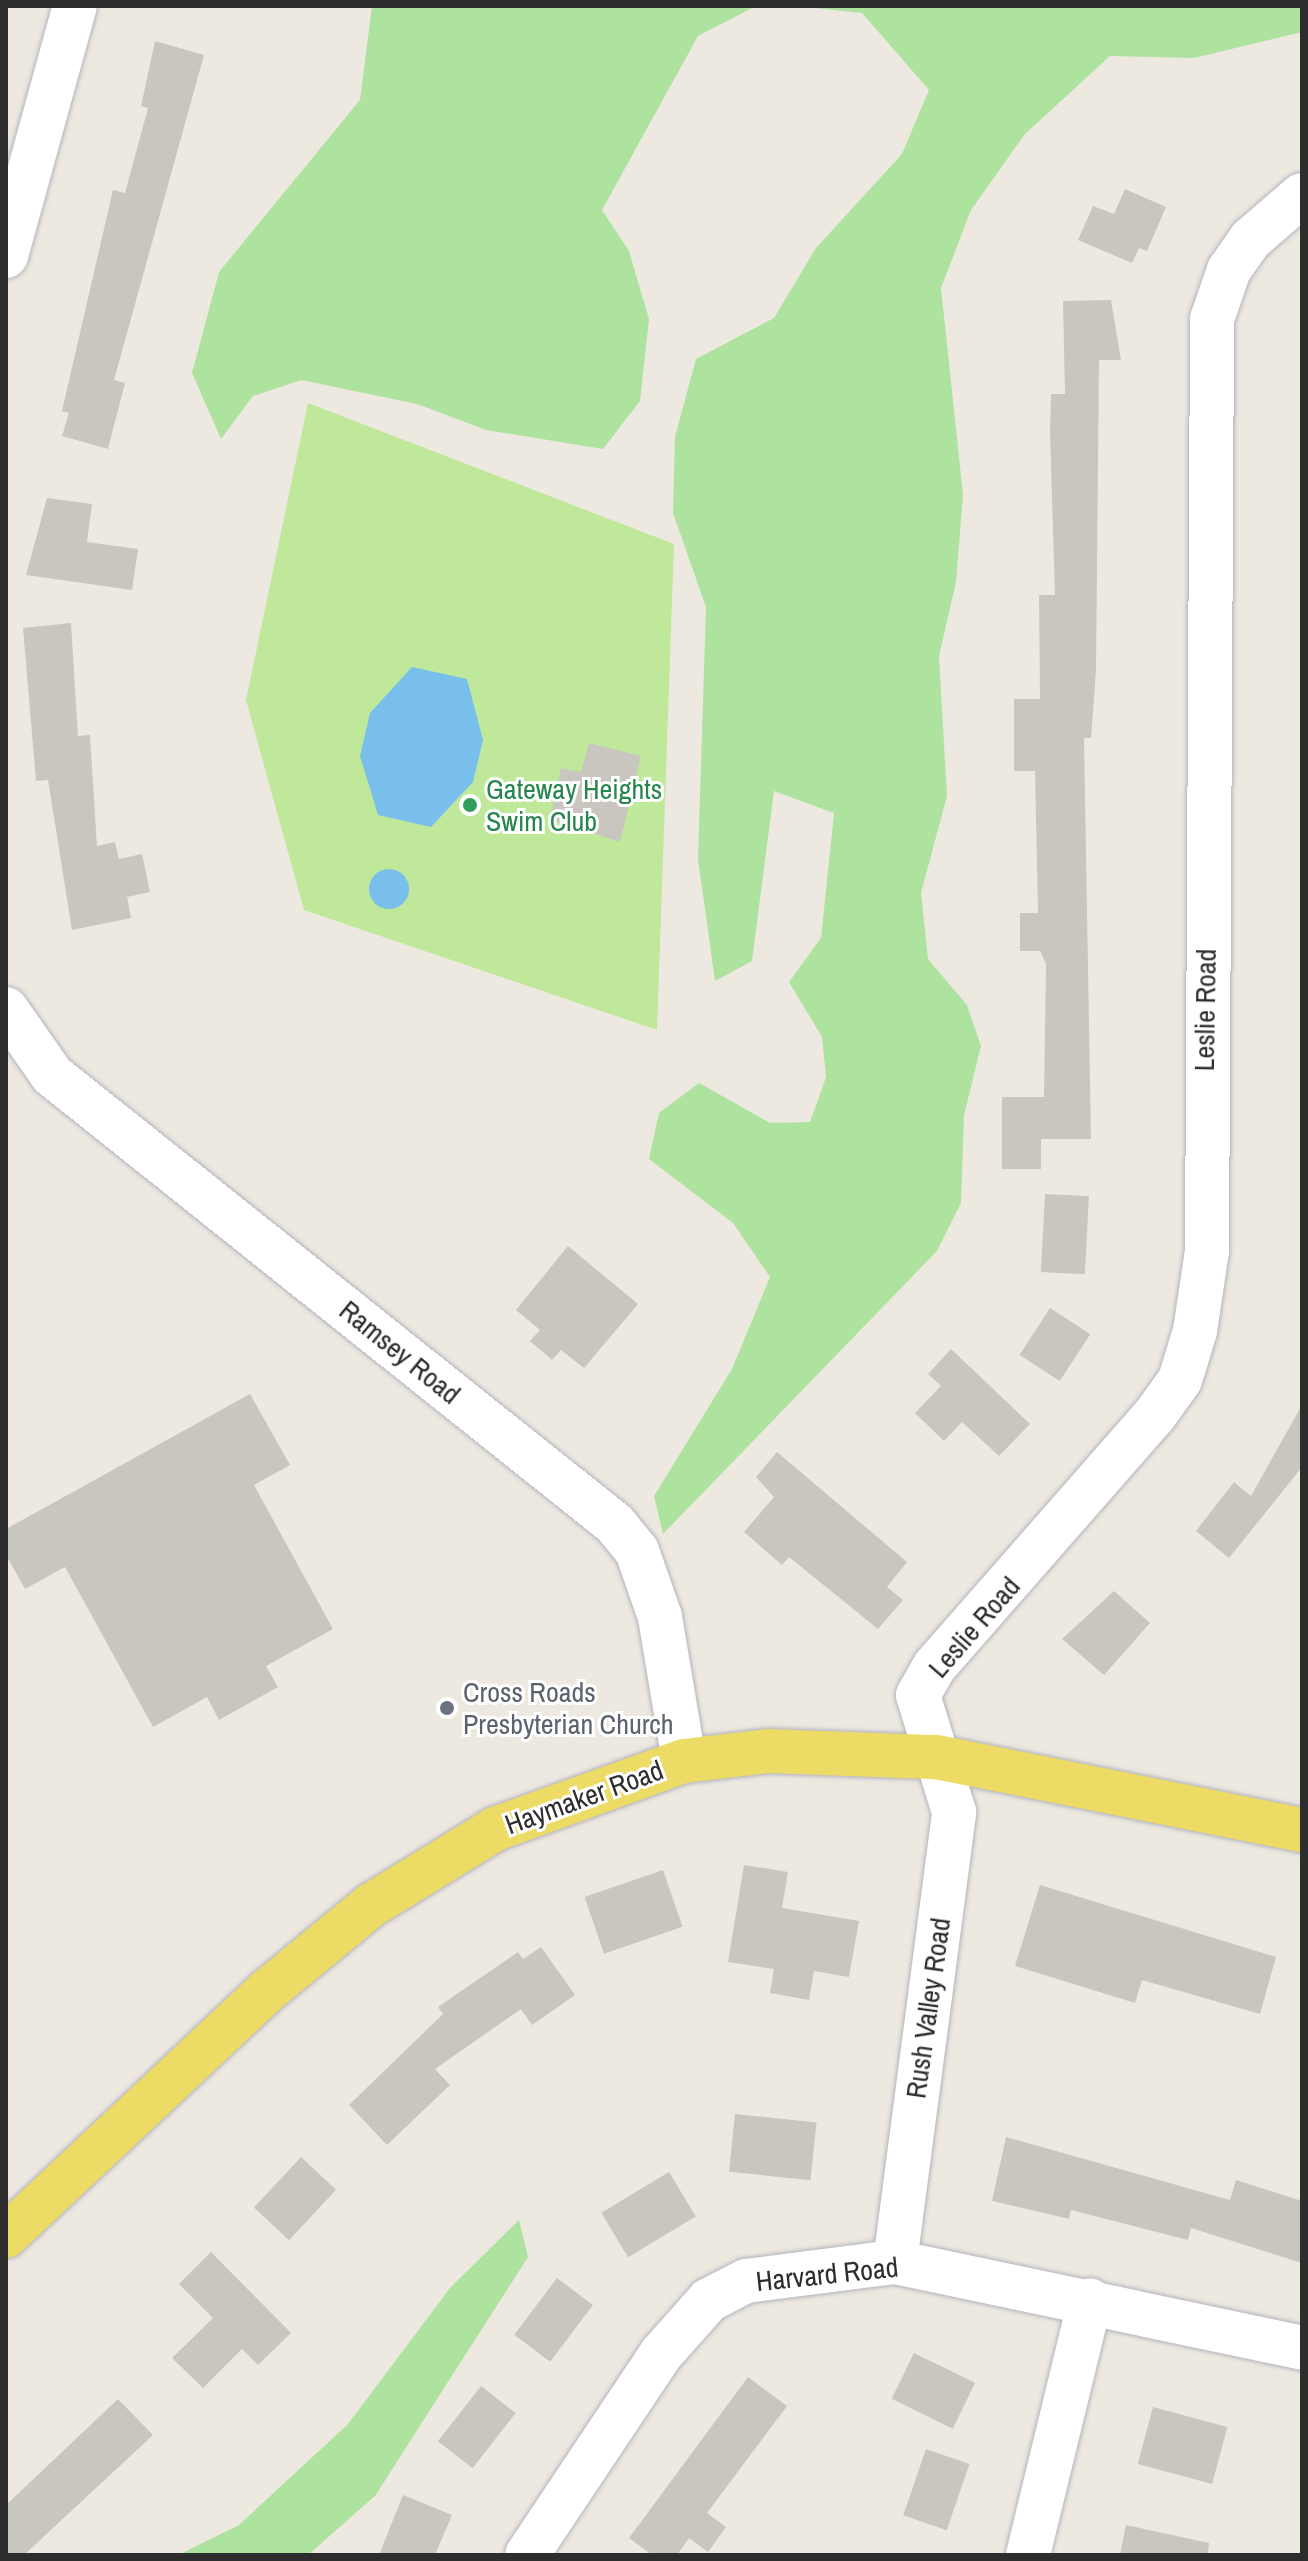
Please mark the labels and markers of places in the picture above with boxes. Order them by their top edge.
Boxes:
place label: Gateway Heights Swim Club [486,772,662,838]
marker: Gateway Heights Swim Club [461,796,479,814]
place label: Cross Roads Presbyterian Church [463,1675,674,1741]
marker: Cross Roads Presbyterian Church [438,1699,456,1717]

